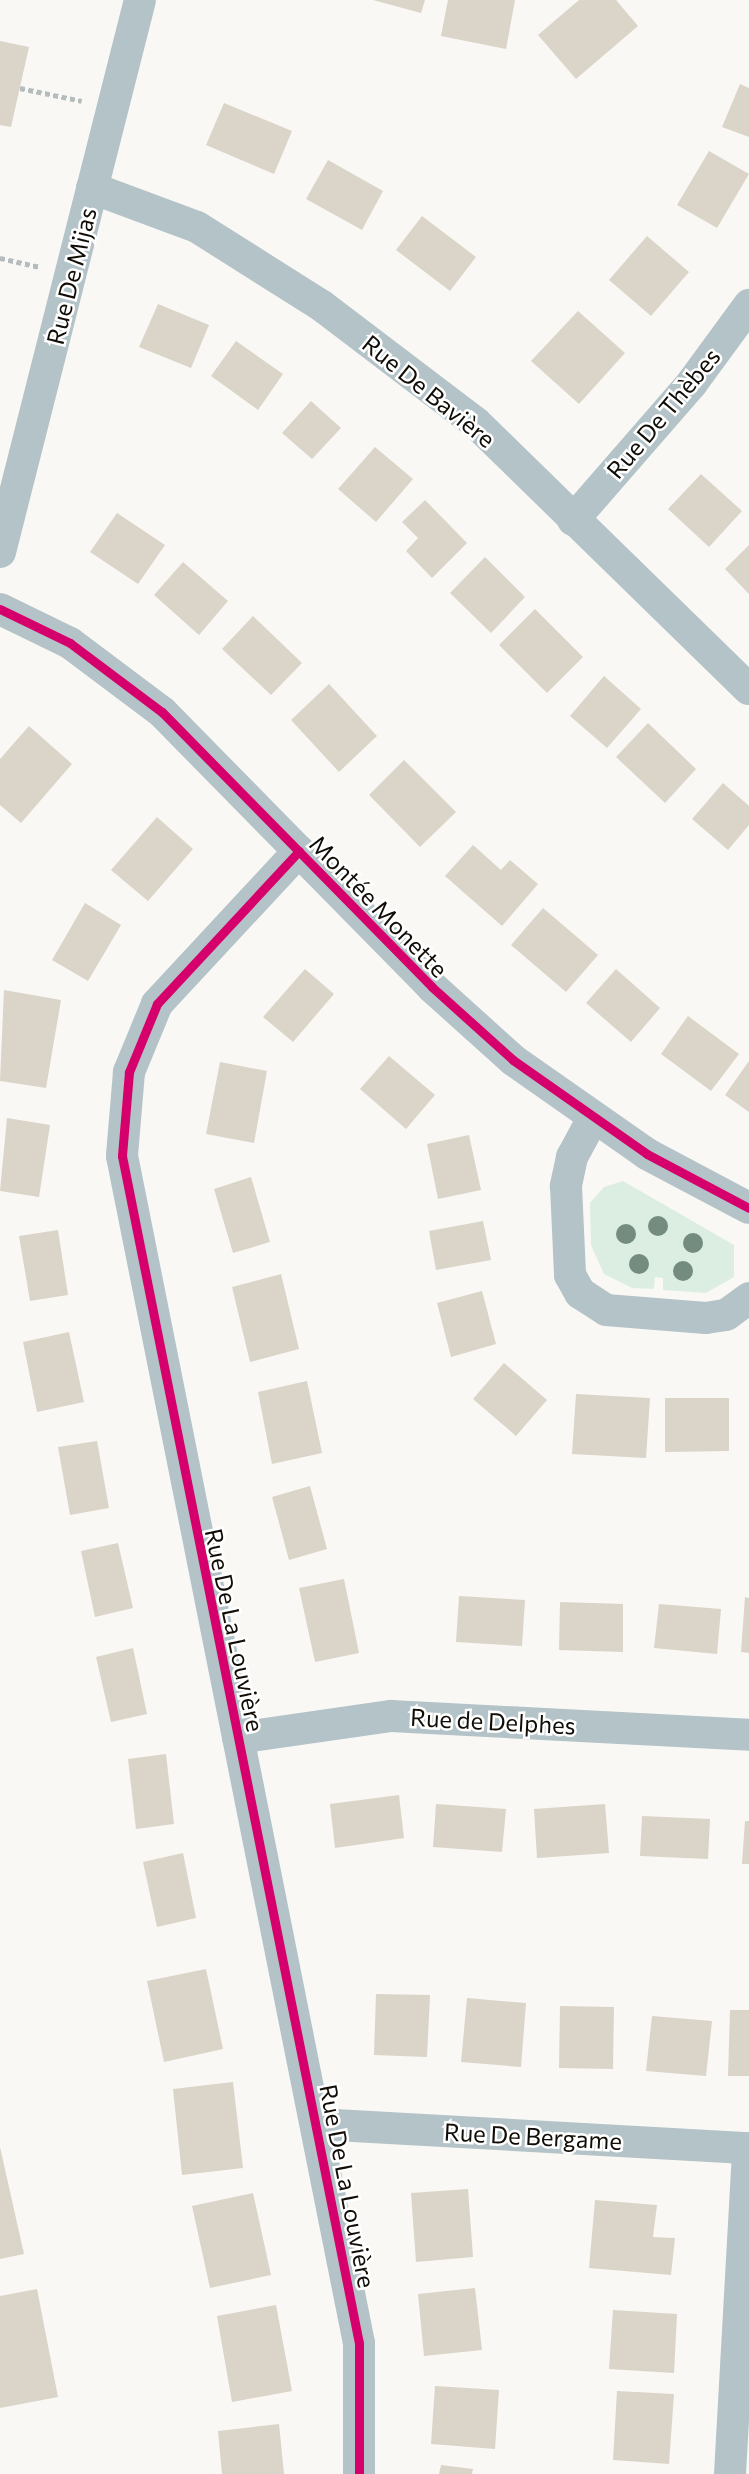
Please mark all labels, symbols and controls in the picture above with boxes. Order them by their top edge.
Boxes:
street label: Rue De Mijas [40,204,102,348]
street label: Rue De Bavière [357,329,501,453]
street label: Rue De Thèbes [600,342,726,484]
street label: Montée Monette [304,829,454,983]
street label: Rue De La Louvière [199,1526,271,1734]
street label: Rue de Delphes [410,1702,576,1740]
street label: Rue De La Louvière [314,2082,382,2290]
street label: Rue De Bergame [443,2117,623,2155]

